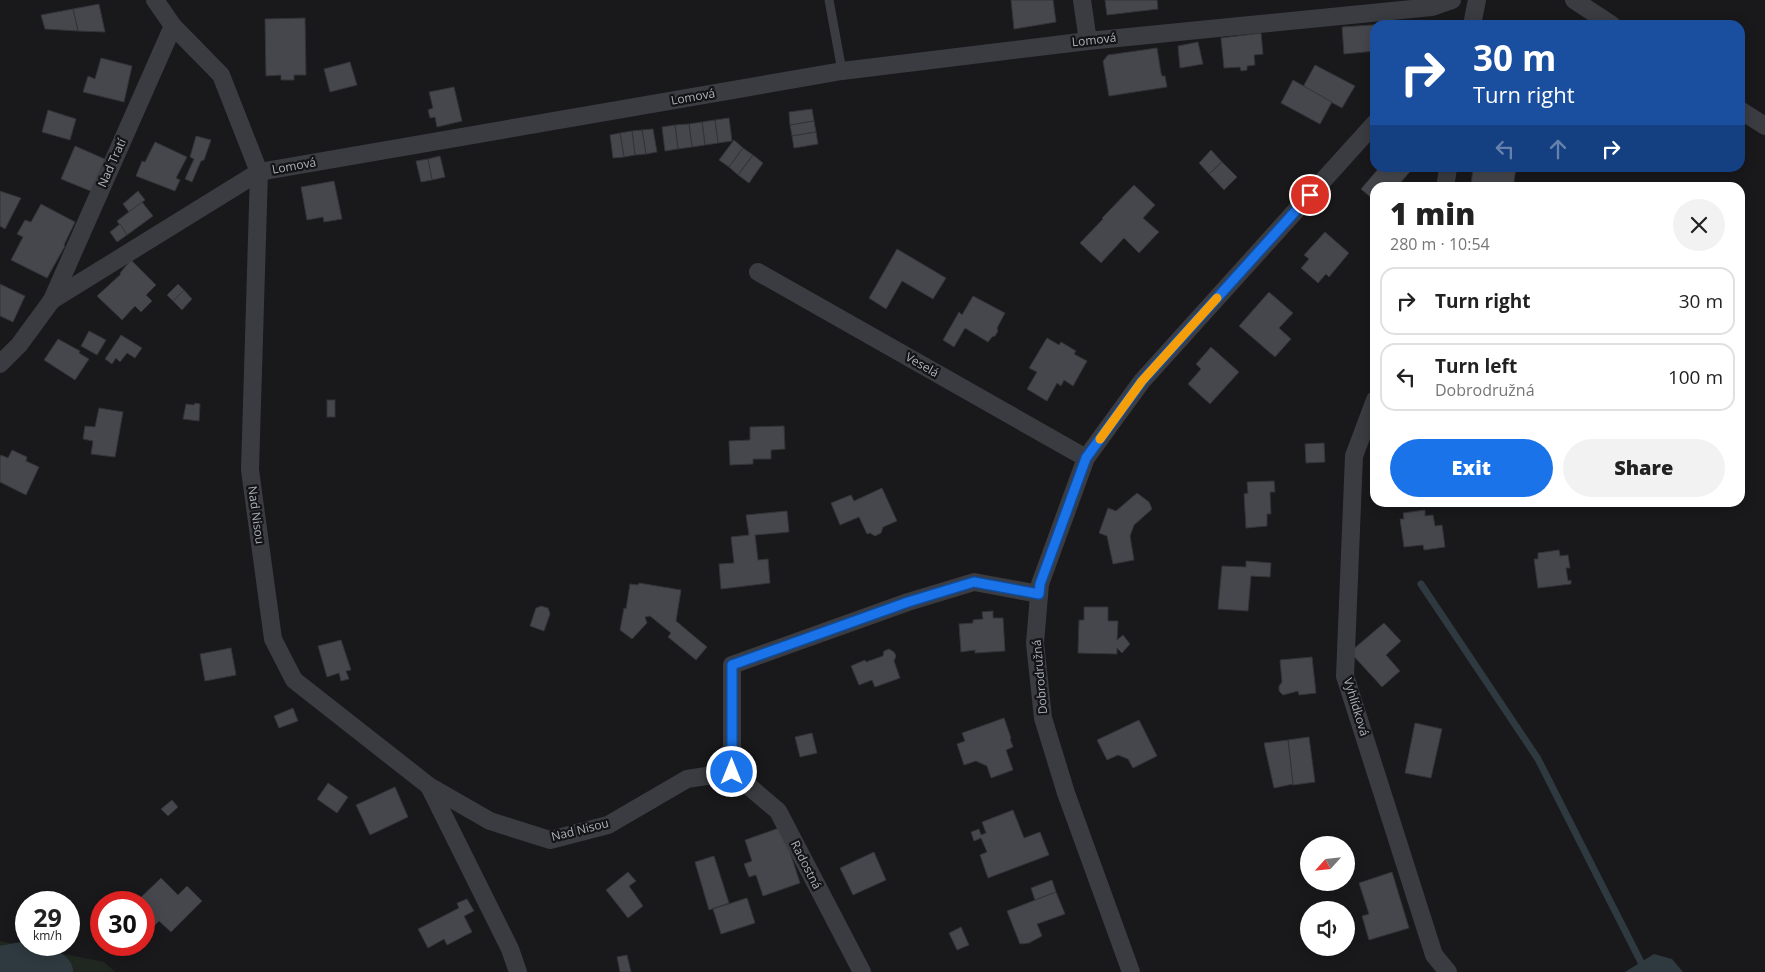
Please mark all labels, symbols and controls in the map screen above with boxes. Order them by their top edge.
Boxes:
street label: Lomová [1071,29,1117,50]
text: 30 m [1473,34,1556,81]
icon: right [1390,40,1455,105]
text: Turn right [1473,79,1575,109]
street label: Lomová [670,84,716,109]
street label: Nad Tratí [93,135,130,190]
icon: left [1491,135,1519,163]
icon: ahead [1544,135,1572,163]
icon: right [1597,135,1625,163]
street label: Lomová [271,153,317,178]
pin [1289,174,1331,216]
icon: arrive [1296,181,1324,209]
text: 1 min [1390,193,1475,234]
button: close [1673,199,1725,251]
text: 280 m · 10:54 [1390,233,1490,255]
icon: right [1392,287,1420,315]
text: Turn right [1435,288,1530,314]
text: 30 m [1679,288,1723,314]
street label: Veselá [902,348,942,381]
text: Turn left [1435,353,1517,379]
icon: left [1392,363,1420,391]
text: 100 m [1668,364,1723,390]
text: Dobrodružná [1435,379,1535,401]
button: Exit [1390,439,1553,497]
button: Share [1563,439,1725,497]
street label: Nad Nisou [244,485,269,545]
street label: Dobrodružná [1028,639,1051,715]
street label: Vyhlídková [1340,676,1373,738]
position arrow [705,745,757,797]
street label: Nad Nisou [549,814,610,845]
north arrow [1300,836,1355,891]
map controls [1300,836,1355,956]
street label: Radostná [787,837,826,892]
speed limit sign: 30 [90,891,155,956]
text: 29 [33,900,62,934]
button: sound [1300,901,1355,956]
text: km/h [33,927,62,944]

